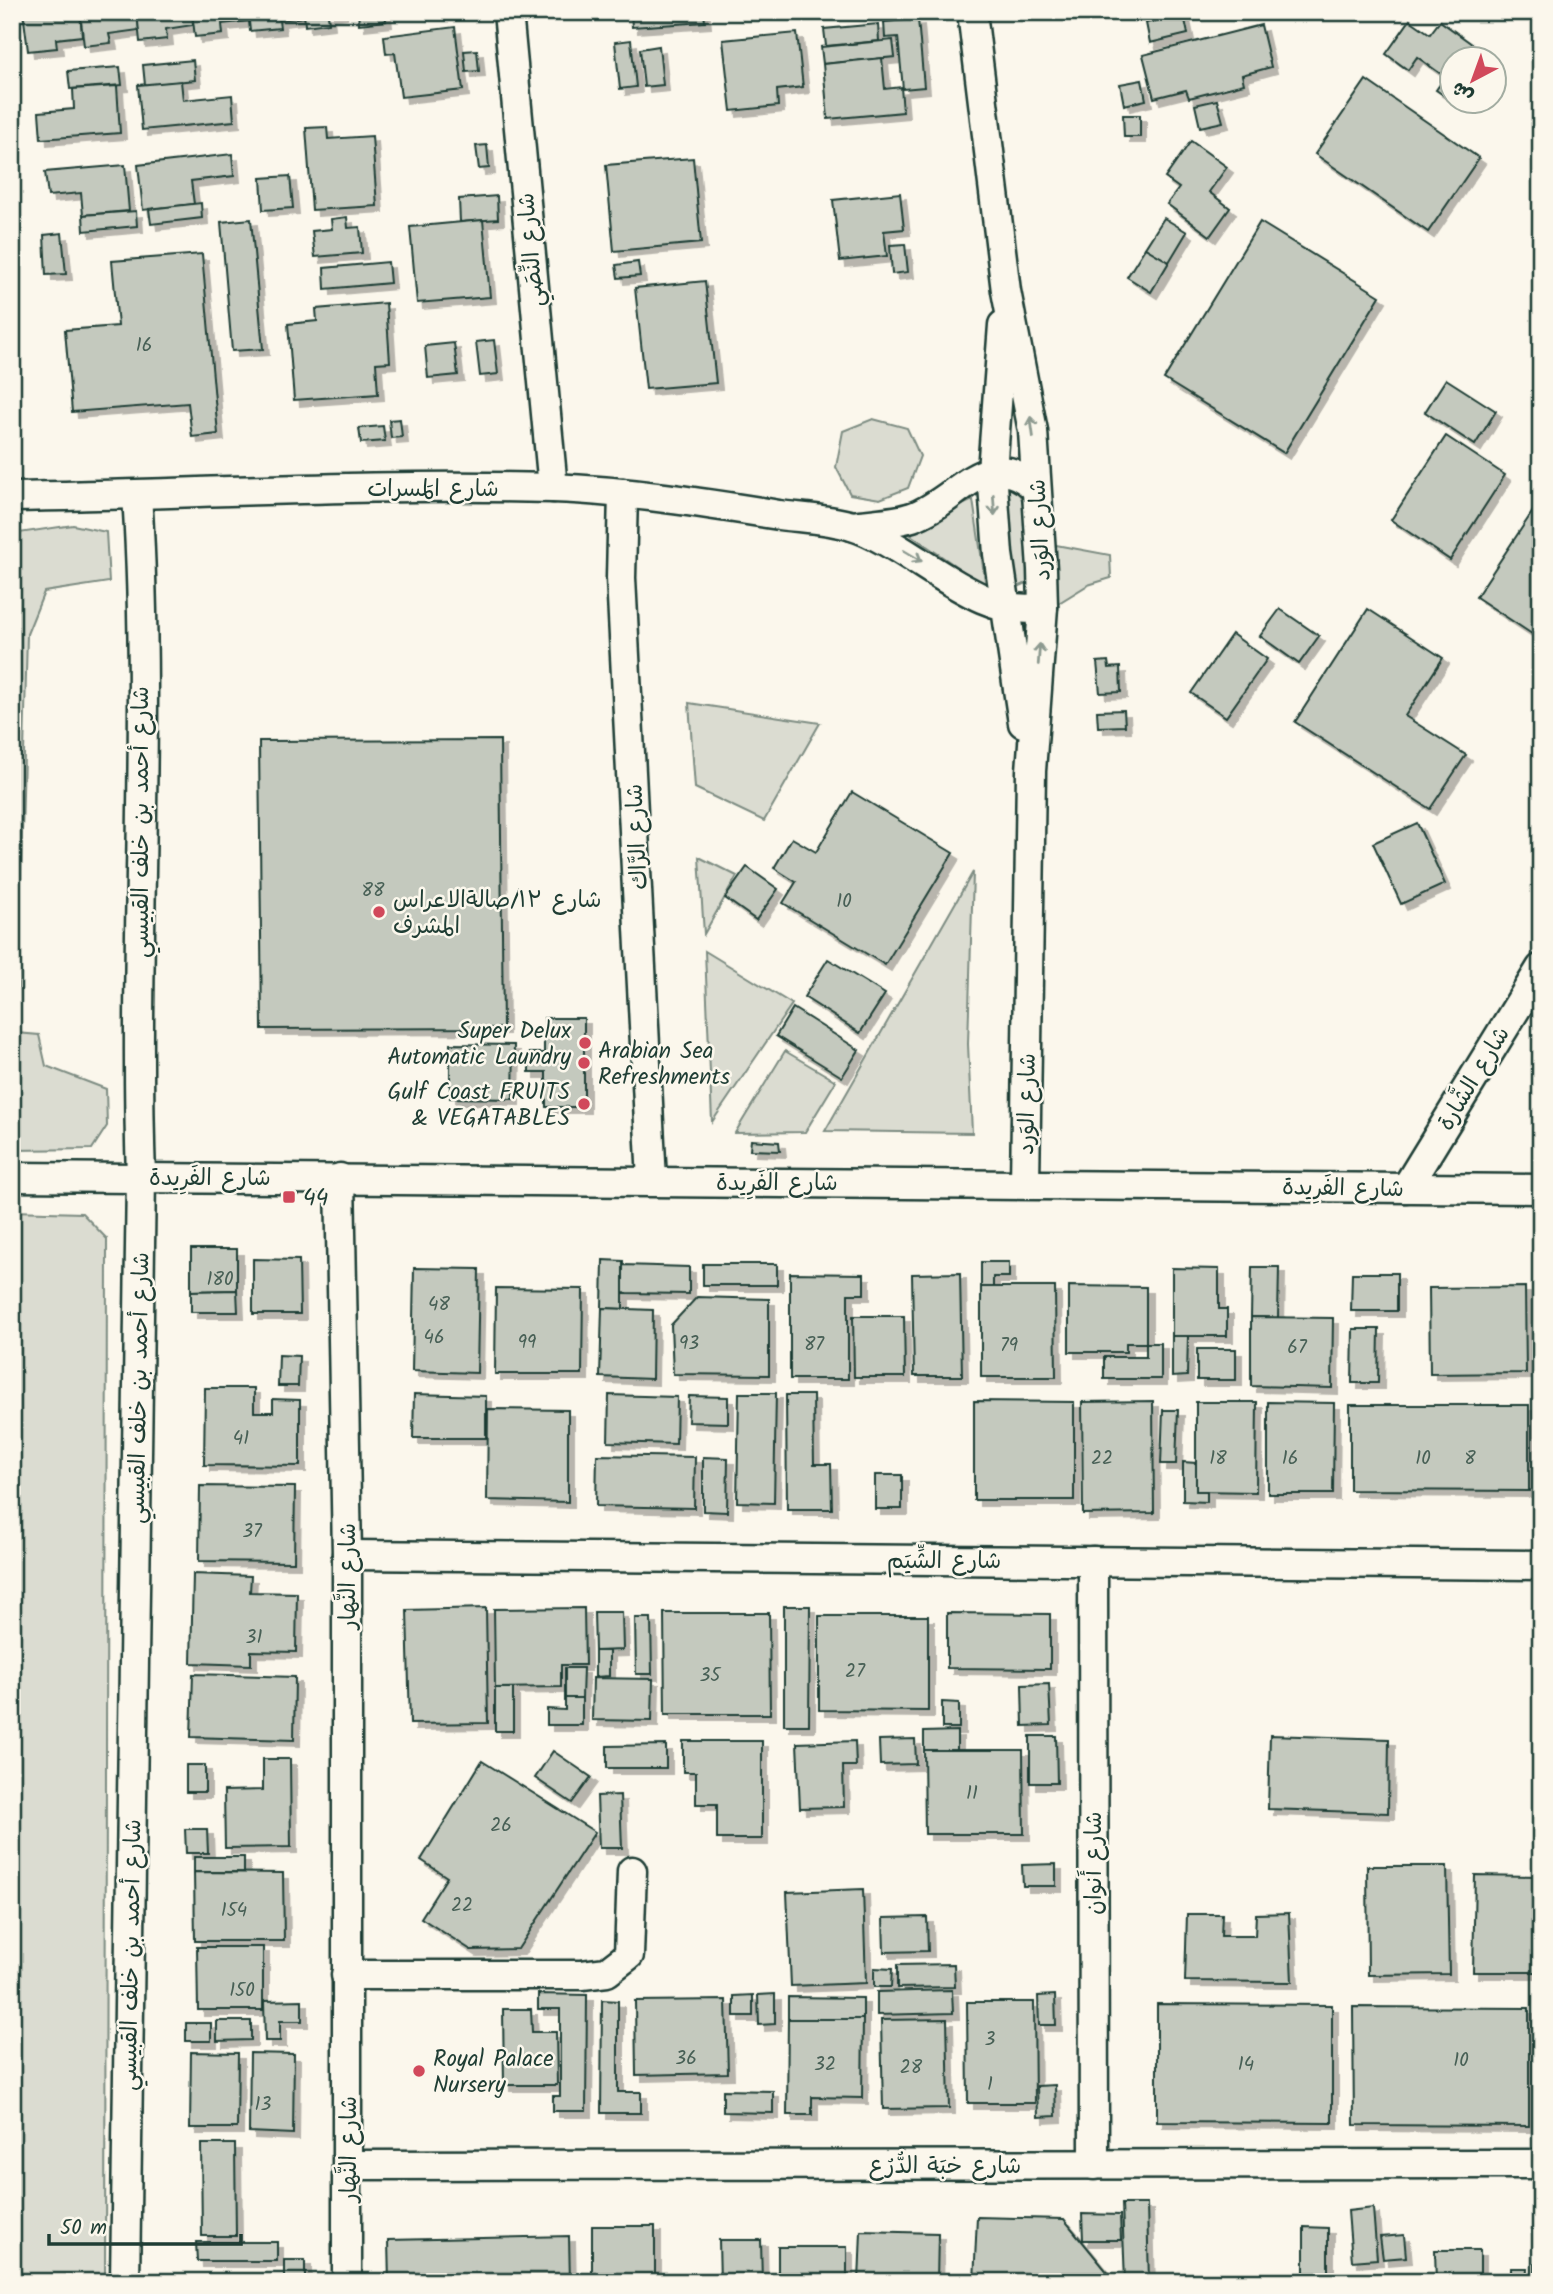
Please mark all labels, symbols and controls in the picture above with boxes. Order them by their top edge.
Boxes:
north arrow [1438,46,1508,116]
text: ش [1445,73,1481,109]
street label: شارع النِّصَي [509,191,556,308]
house number: 16 [136,331,152,361]
one-way arrow [1025,416,1038,439]
street label: شارع المَسرات [367,472,499,508]
street label: شارع الوَرد [1020,478,1062,582]
one-way arrow [988,494,1001,516]
one-way arrow [902,550,922,564]
one-way arrow [1033,643,1046,666]
street label: شارع أحمد بن خلف القبيسي [124,686,161,958]
street label: شارع الرَّاك [617,783,659,891]
house number: 88 [362,876,385,906]
place label: شارع ١٣/صالةالاعراس المشرف [393,883,601,945]
house number: 10 [836,887,852,917]
marker: شارع ١٣/صالةالاعراس المشرف [371,904,387,920]
place label: Super Delux Automatic Laundry [387,1014,572,1076]
street label: شارع الشَّارة [1428,1019,1520,1138]
place label: Arabian Sea Refreshments [598,1034,730,1096]
marker: Super Delux Automatic Laundry [577,1035,593,1051]
street label: شارع الوَرد [1009,1053,1047,1155]
marker: Arabian Sea Refreshments [576,1055,592,1071]
place label: Gulf Coast FRUITS & VEGATABLES [388,1075,570,1137]
marker: Gulf Coast FRUITS & VEGATABLES [576,1096,592,1112]
street label: شارع الفَرِيدة [149,1161,271,1197]
street label: شارع الفَرِيدة [716,1166,838,1202]
street label: شارع الفَرِيدة [1282,1170,1404,1208]
place label: 44 [303,1181,328,1217]
marker: 44 [281,1189,297,1205]
street label: شارع أحمد بن خلف القبيسي [120,1252,161,1524]
house number: 180 [207,1265,233,1295]
house number: 48 [428,1290,451,1320]
house number: 46 [423,1323,445,1353]
house number: 99 [518,1328,536,1358]
house number: 93 [679,1329,699,1359]
house number: 87 [804,1330,825,1360]
house number: 79 [1000,1331,1018,1361]
house number: 67 [1287,1333,1308,1363]
house number: 41 [233,1424,249,1454]
house number: 22 [1091,1444,1113,1474]
house number: 18 [1209,1444,1227,1474]
house number: 16 [1282,1444,1298,1474]
house number: 10 [1415,1444,1431,1474]
house number: 8 [1464,1444,1476,1474]
house number: 37 [242,1517,263,1547]
street label: شارع النَّهار [331,1523,367,1631]
street label: شارع الشِّيَم [887,1544,1001,1580]
house number: 31 [246,1623,262,1653]
house number: 27 [845,1657,866,1687]
house number: 35 [699,1661,722,1691]
house number: 11 [966,1779,978,1809]
house number: 26 [490,1811,512,1841]
street label: شارع أَنوان [1076,1811,1113,1915]
street label: شارع أحمد بن خلف القبيسي [112,1819,153,2091]
house number: 22 [451,1891,473,1921]
house number: 154 [221,1896,247,1926]
house number: 150 [229,1976,255,2006]
house number: 3 [985,2025,996,2055]
place label: Royal Palace Nursery [433,2042,554,2104]
house number: 36 [675,2044,697,2074]
house number: 10 [1453,2046,1469,2076]
house number: 32 [814,2050,836,2080]
house number: 14 [1238,2050,1254,2080]
house number: 28 [900,2053,923,2083]
marker: Royal Palace Nursery [411,2063,427,2079]
house number: 1 [987,2070,993,2100]
house number: 13 [255,2090,272,2120]
street label: شارع النَّهار [332,2096,368,2204]
street label: شارع خبَة الدُّرُع [869,2149,1021,2185]
scale bar [49,2203,242,2247]
text: 50 m [60,2212,107,2245]

